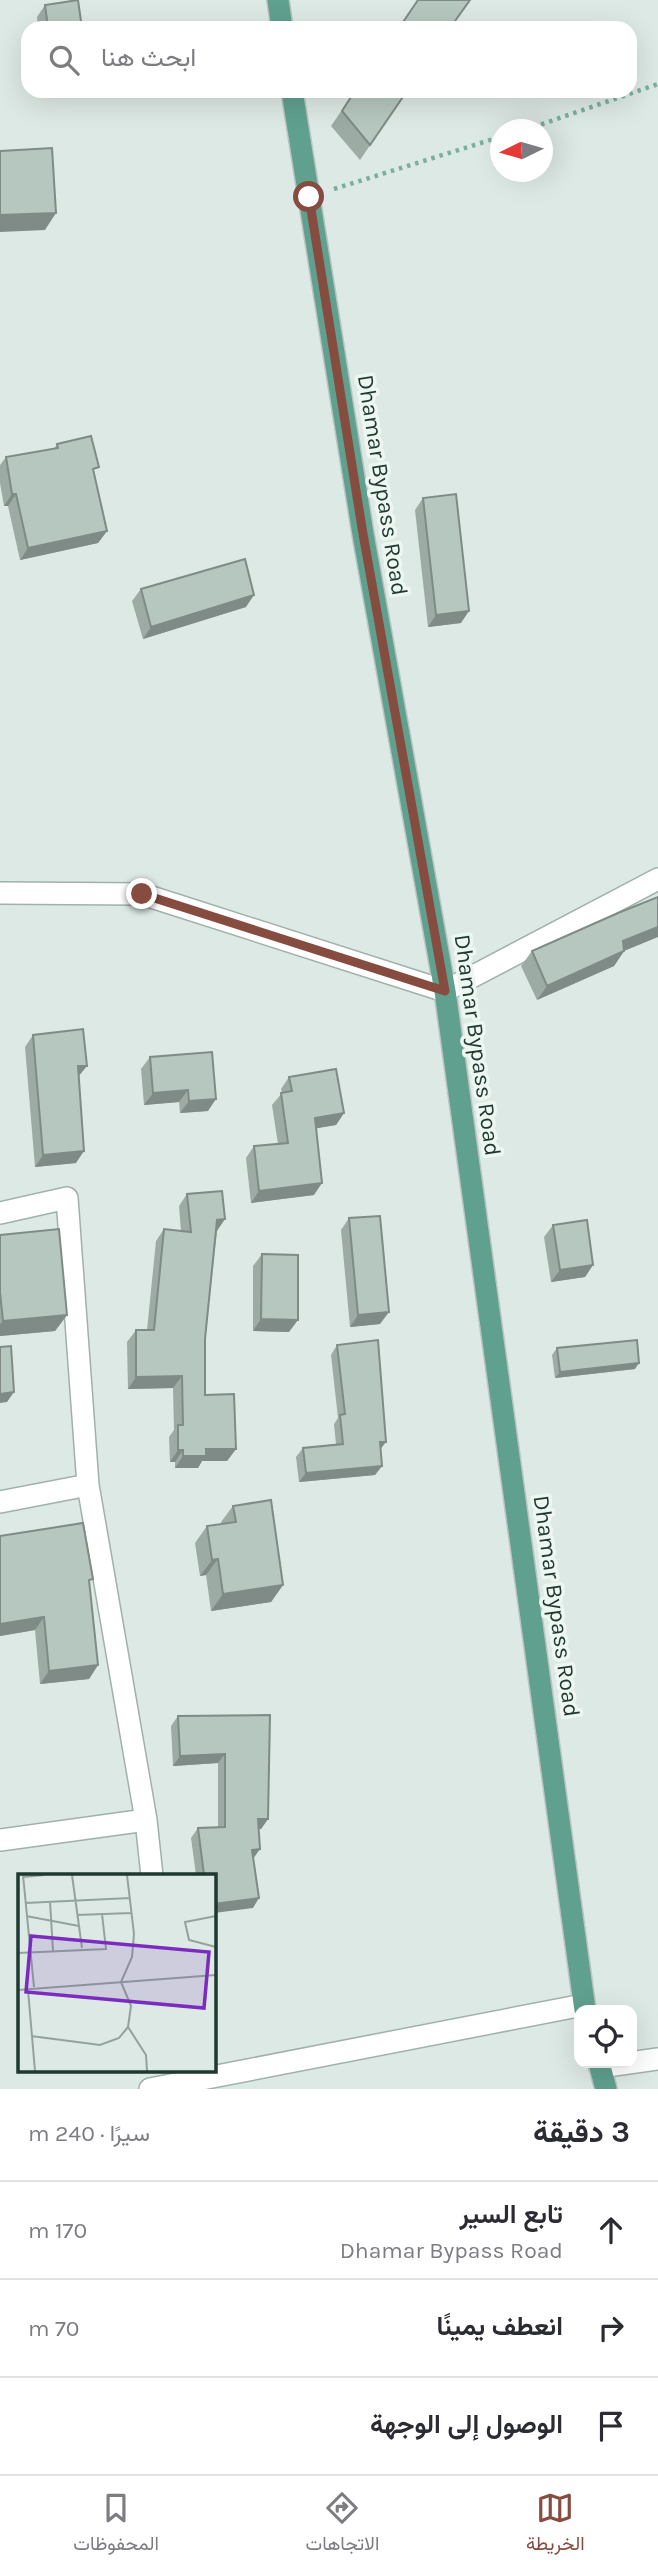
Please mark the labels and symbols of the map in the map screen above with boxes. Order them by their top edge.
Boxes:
north arrow [490,119,553,182]
route start [293,181,324,212]
street label: Dhamar Bypass Road [352,373,413,598]
route end [126,878,157,909]
street label: Dhamar Bypass Road [449,933,506,1158]
street label: Dhamar Bypass Road [528,1494,585,1719]
inset map [18,1874,215,2072]

